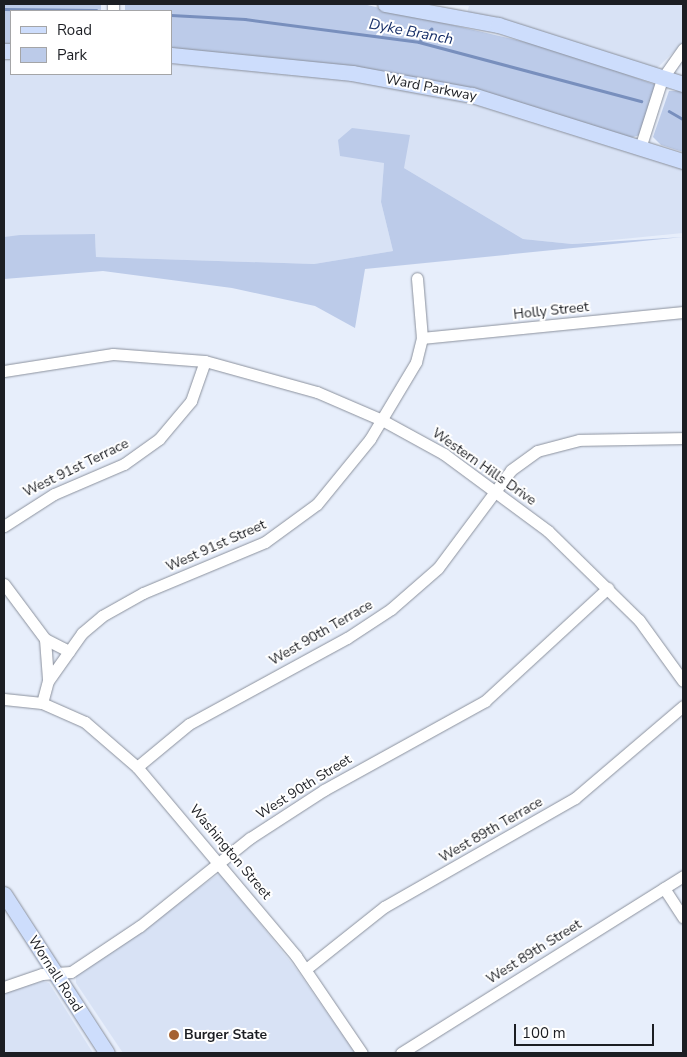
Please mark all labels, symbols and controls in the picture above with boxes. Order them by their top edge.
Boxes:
legend [10,10,172,75]
water label: Dyke Branch [367,15,455,49]
text: Road [57,20,92,40]
text: Park [57,45,87,65]
street label: Ward Parkway [384,71,478,105]
street label: Holly Street [513,299,589,323]
street label: Western Hills Drive [429,425,539,509]
street label: West 91st Terrace [21,435,131,501]
street label: West 91st Street [164,516,268,576]
street label: West 90th Terrace [266,597,376,669]
street label: West 90th Street [253,751,355,823]
street label: West 89th Terrace [436,794,546,866]
street label: Washington Street [185,801,275,903]
street label: West 89th Street [483,916,585,988]
street label: Wornall Road [24,933,86,1015]
scale bar [517,1014,657,1046]
text: 100 m [522,1023,566,1043]
place label: Burger State [184,1027,267,1043]
marker: Burger State [168,1029,180,1041]

